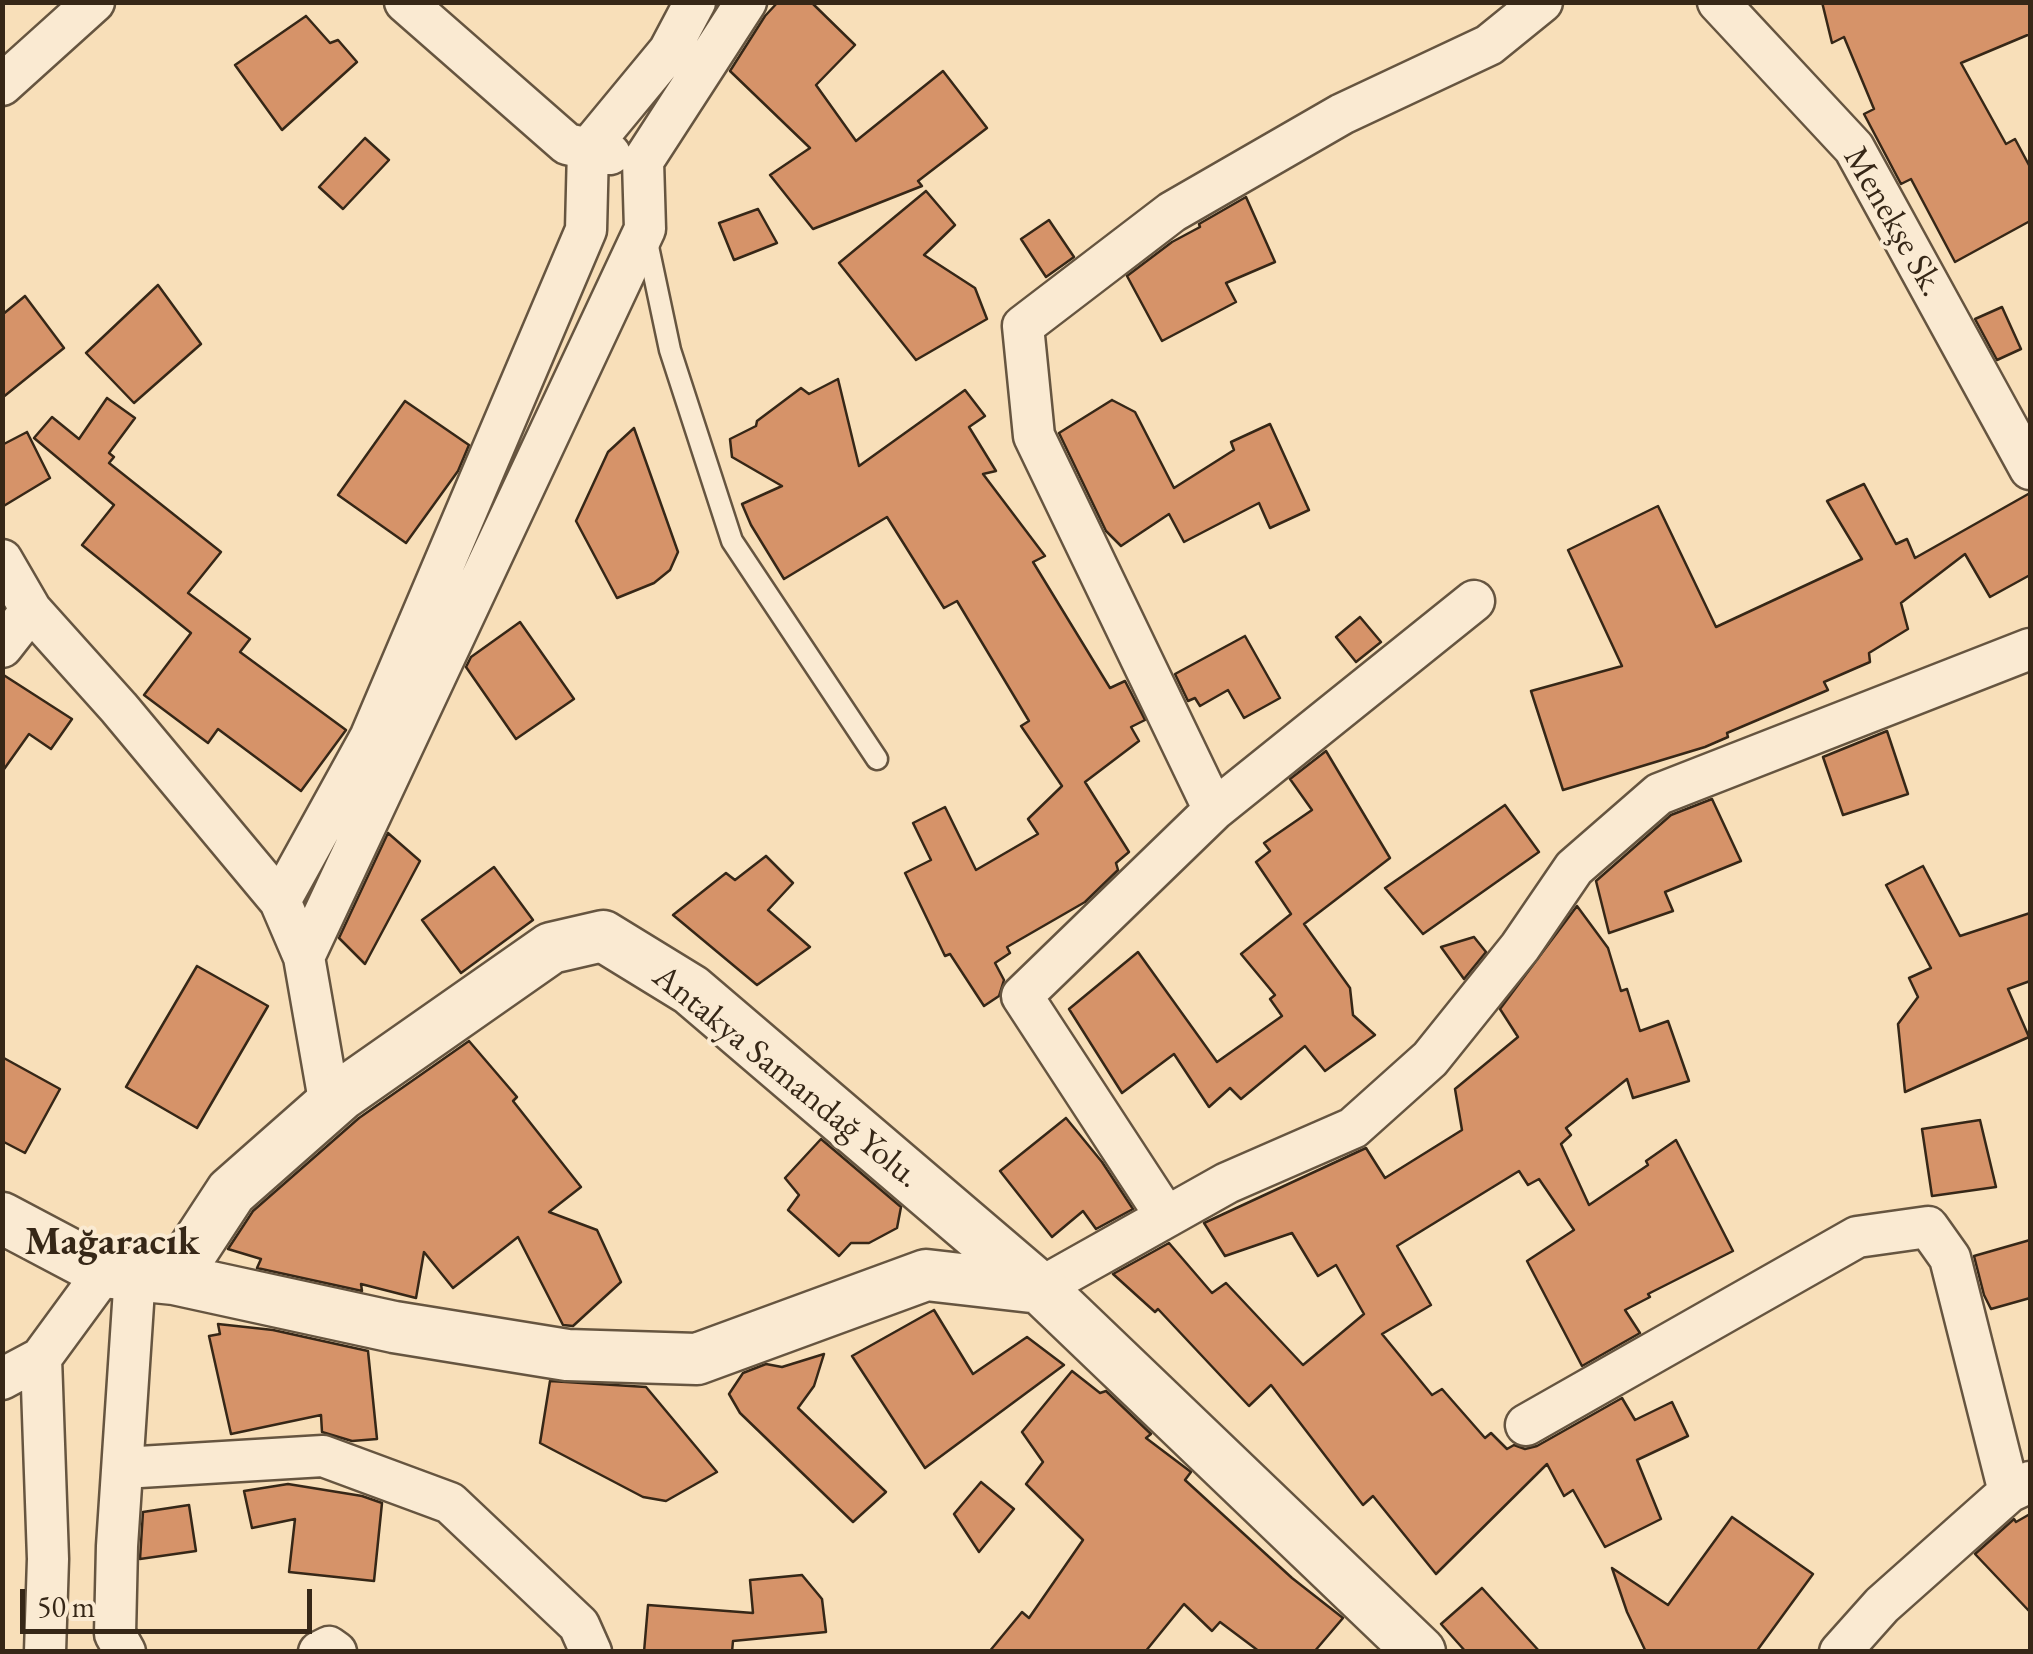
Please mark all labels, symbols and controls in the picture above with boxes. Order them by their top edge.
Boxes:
street label: Menekşe Sk. [1833,140,1953,304]
street label: Antakya Samandağ Yolu. [644,956,928,1198]
district label: Mağaracık [25,1219,199,1267]
scale bar [25,1569,318,1631]
text: 50 m [37,1587,95,1626]

